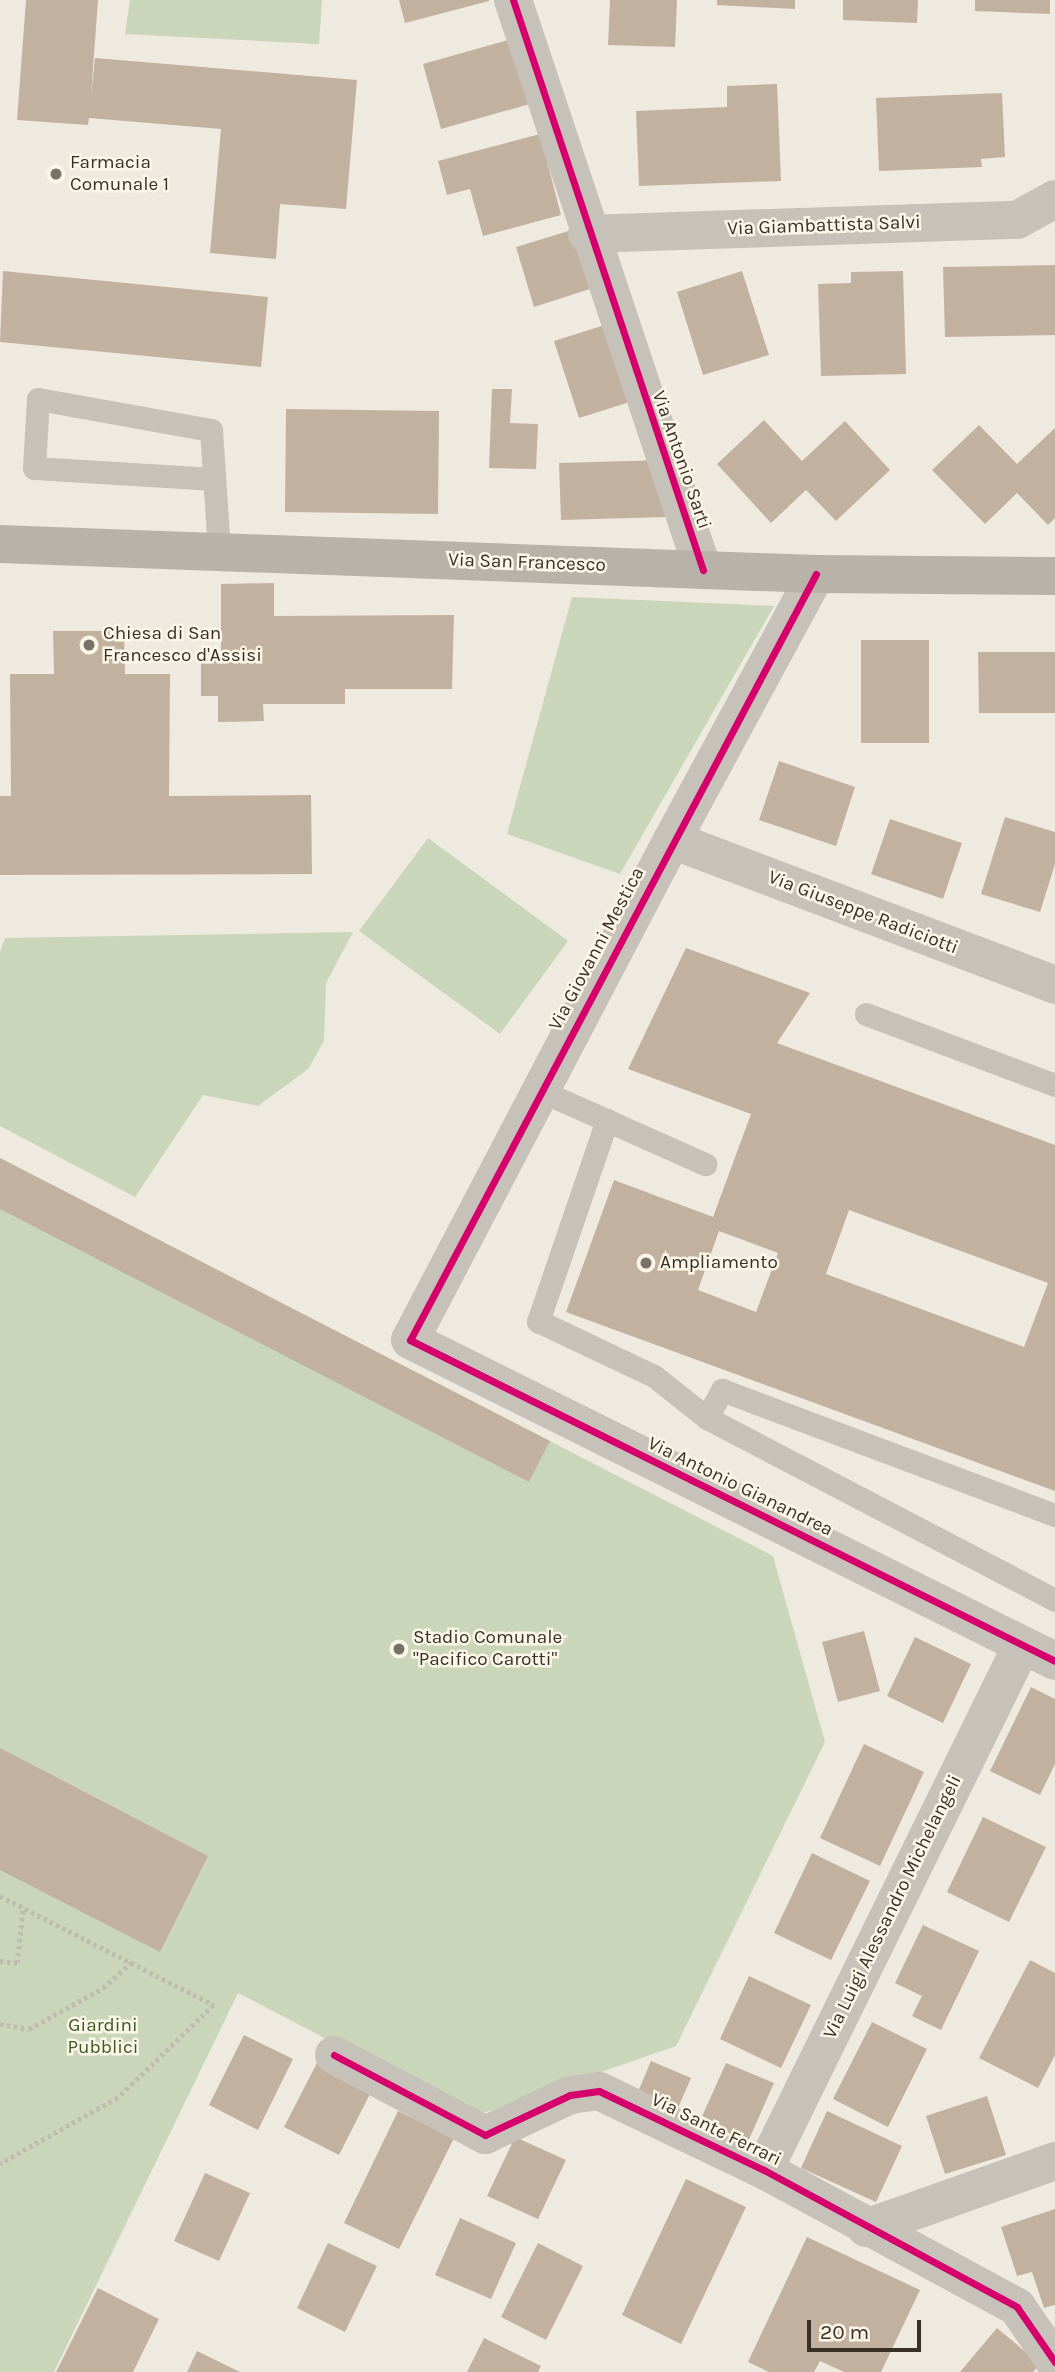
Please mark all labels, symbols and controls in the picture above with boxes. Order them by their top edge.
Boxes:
place label: Farmacia Comunale 1 [70,152,169,196]
marker: Farmacia Comunale 1 [48,166,64,182]
street label: Via Giambattista Salvi [727,211,921,241]
street label: Via Antonio Sarti [647,388,715,532]
street label: Via San Francesco [448,549,606,577]
place label: Chiesa di San Francesco d'Assisi [103,623,262,667]
marker: Chiesa di San Francesco d'Assisi [81,637,97,653]
street label: Via Giovanni Mestica [544,863,650,1035]
street label: Via Giuseppe Radiciotti [765,866,961,960]
place label: Ampliamento [660,1252,778,1274]
marker: Ampliamento [638,1255,654,1271]
street label: Via Antonio Gianandrea [644,1432,836,1542]
place label: Stadio Comunale "Pacifico Carotti" [413,1627,562,1671]
marker: Stadio Comunale "Pacifico Carotti" [391,1641,407,1657]
street label: Via Luigi Alessandro Michelangeli [819,1771,967,2043]
park label: Giardini Pubblici [68,2015,138,2059]
street label: Via Sante Ferrari [647,2089,785,2171]
scale bar [810,2306,924,2350]
text: 20 m [820,2320,869,2344]

